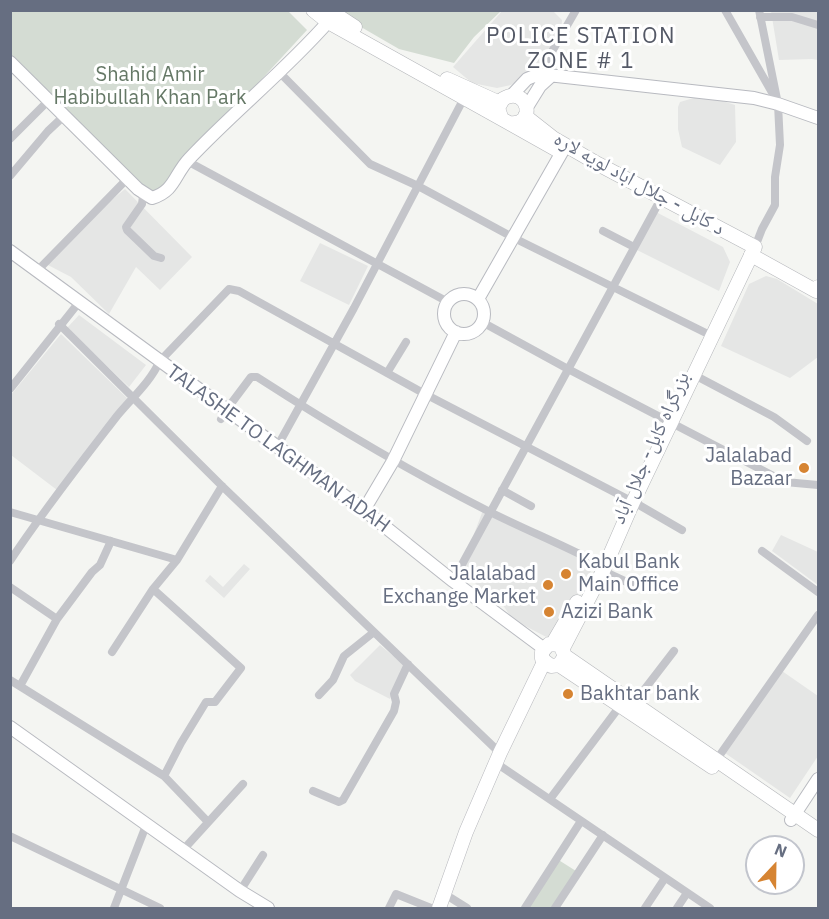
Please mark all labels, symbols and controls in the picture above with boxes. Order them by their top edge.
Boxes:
district label: POLICE STATION ZONE # 1 [486,24,676,76]
park label: Shahid Amir Habibullah Khan Park [53,63,247,110]
street label: د کابل - جلال اباد لویه لاره [549,127,729,241]
street label: TALASHE TO LAGHMAN ADAH [162,360,394,538]
street label: بزرگراه کابل- جلال آباد [607,368,695,528]
place label: Jalalabad Bazaar [705,444,792,491]
marker: Jalalabad Bazaar [797,461,811,475]
place label: Kabul Bank Main Office [578,550,680,597]
place label: Jalalabad Exchange Market [382,562,536,609]
marker: Kabul Bank Main Office [559,567,573,581]
marker: Jalalabad Exchange Market [541,578,555,592]
place label: Azizi Bank [561,600,653,624]
marker: Azizi Bank [542,605,556,619]
place label: Bakhtar bank [580,682,700,706]
marker: Bakhtar bank [561,687,575,701]
north arrow [745,835,805,895]
text: N [772,839,790,862]

